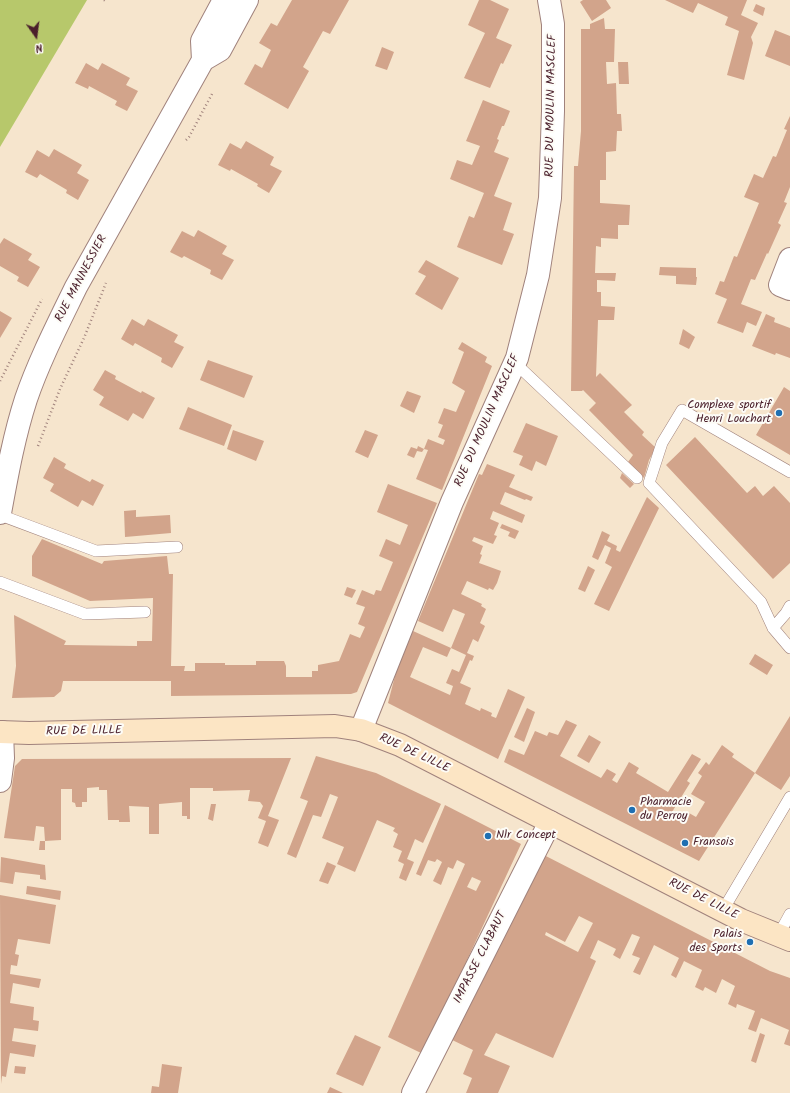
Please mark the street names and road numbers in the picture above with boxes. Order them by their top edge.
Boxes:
street label: RUE DU MOULIN MASCLEF [544,34,560,178]
street label: RUE MANNESSIER [53,233,111,325]
street label: RUE DU MOULIN MASCLEF [452,353,524,489]
street label: RUE DE LILLE [46,724,122,740]
street label: RUE DE LILLE [377,731,451,777]
street label: RUE DE LILLE [666,876,740,924]
street label: IMPASSE CLABAUT [452,910,510,1006]

